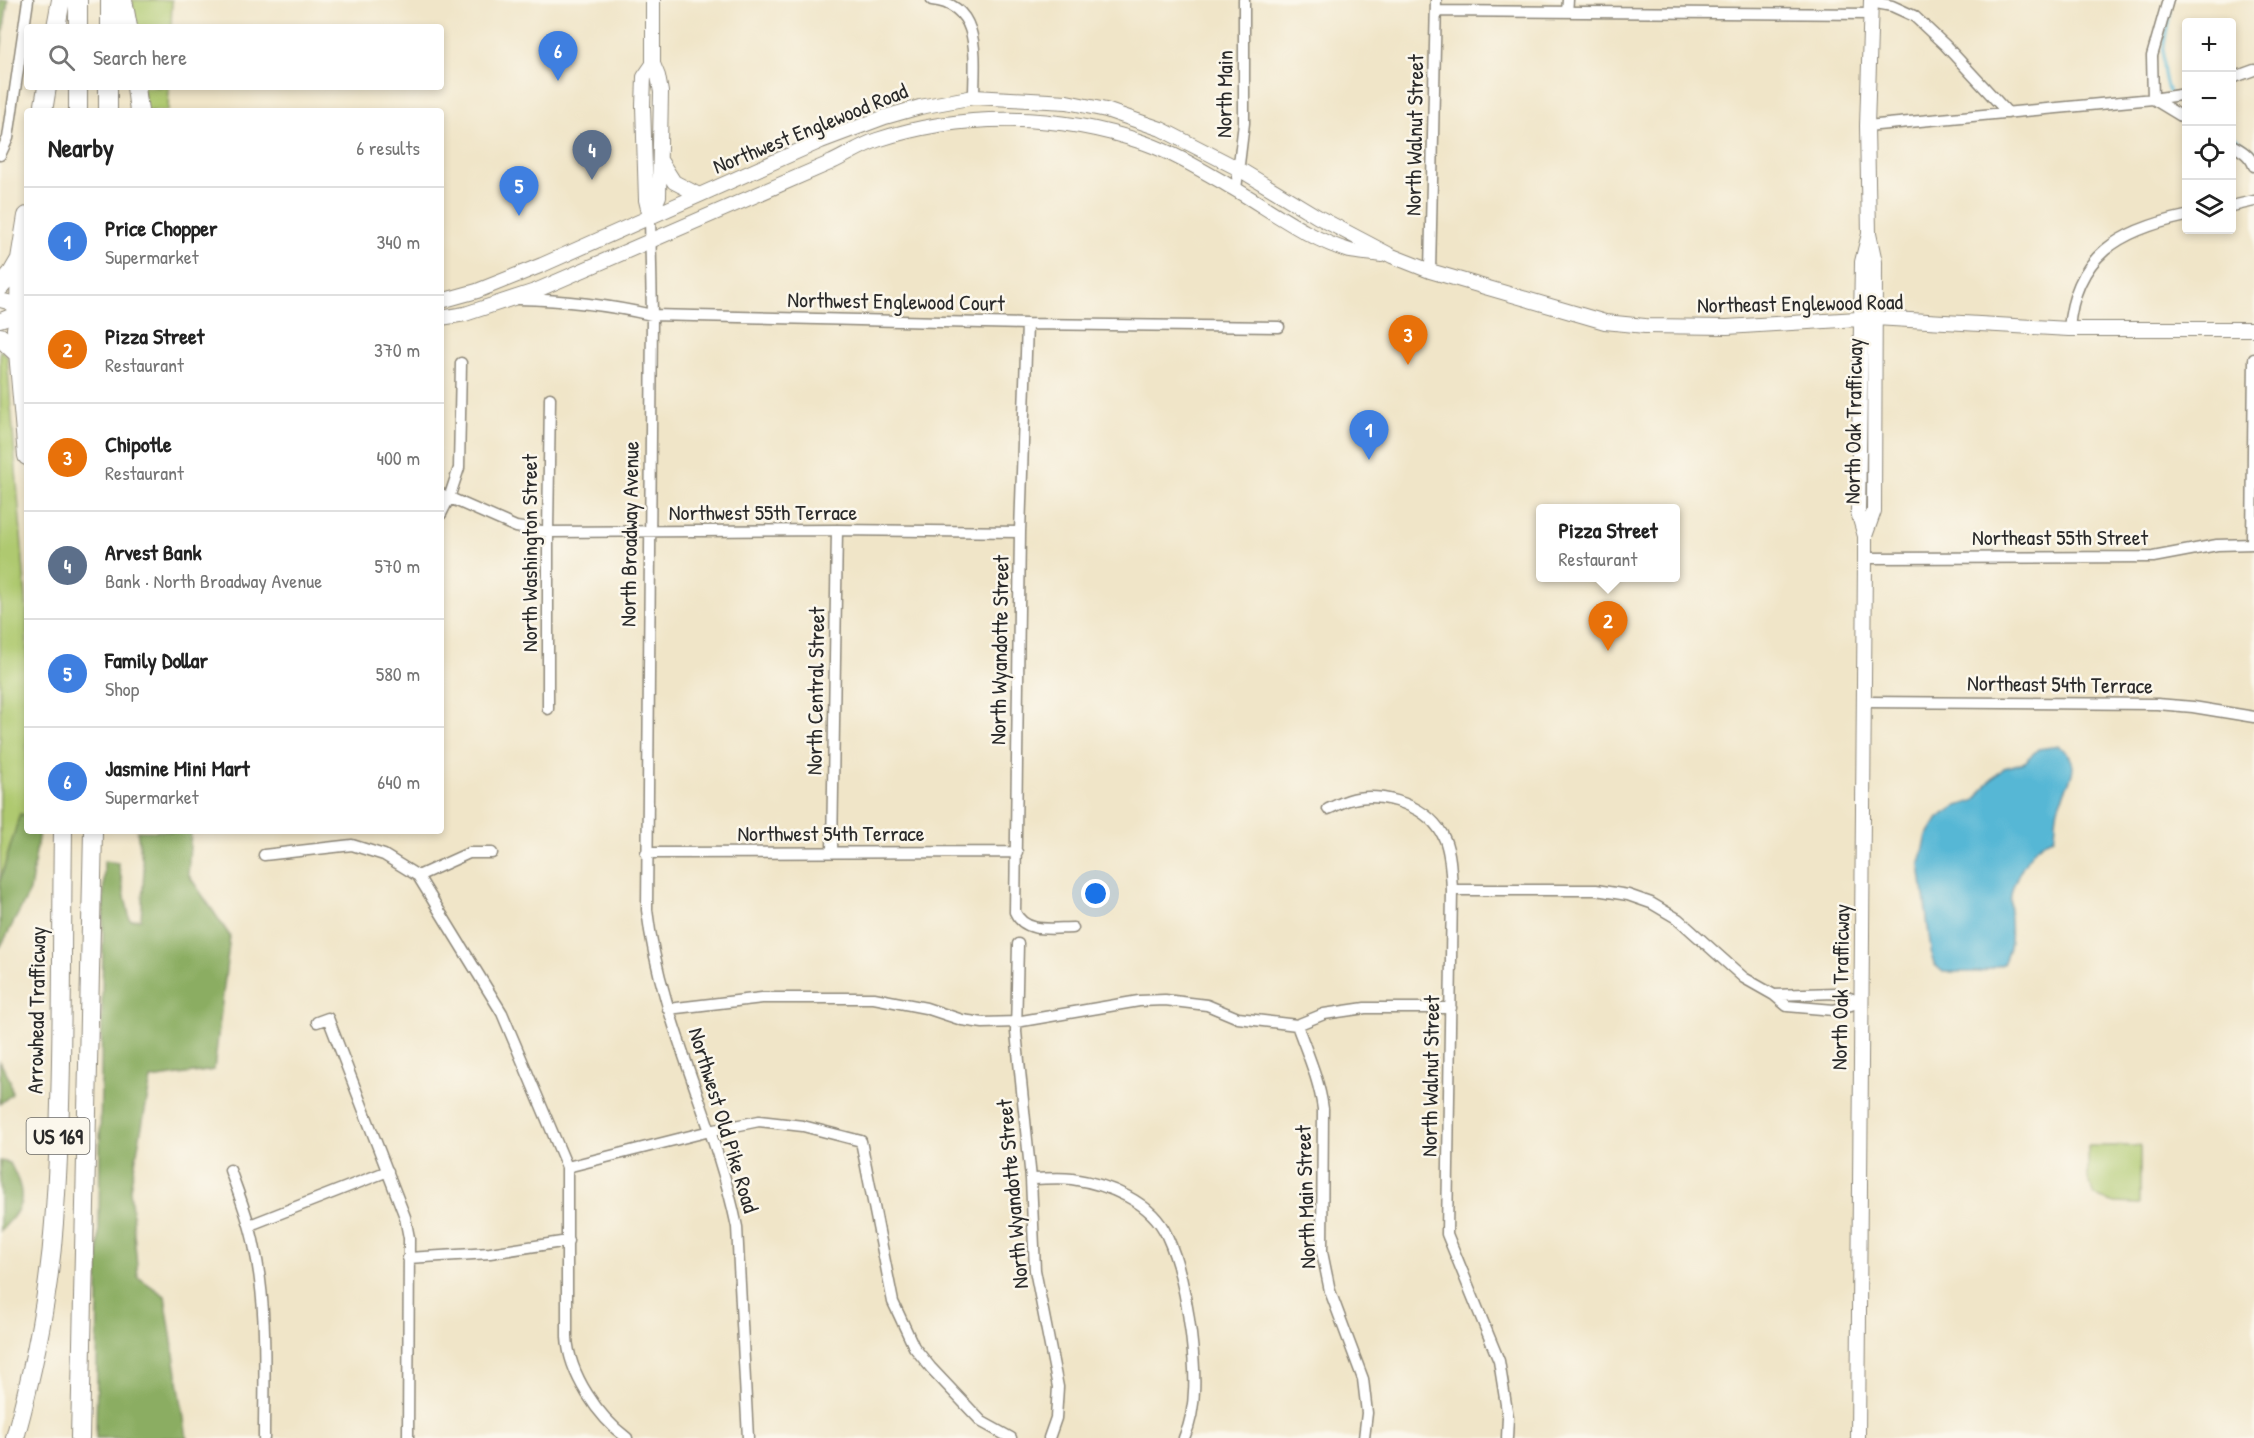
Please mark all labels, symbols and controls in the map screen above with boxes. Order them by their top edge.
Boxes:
map controls [2182,18,2236,234]
button: + [2182,18,2236,72]
search box [24,24,444,90]
pin: 6 [538,32,578,81]
icon: search [45,41,78,74]
text: Search here [93,42,187,72]
street label: North Main [1208,50,1240,138]
street label: North Walnut Street [1398,54,1430,216]
button: − [2182,72,2236,126]
street label: Northwest Englewood Road [708,75,912,181]
button: locate [2182,126,2236,180]
text: Nearby [48,130,114,165]
pin: 4 [572,130,612,180]
text: 6 results [356,134,420,161]
pin: 5 [500,166,538,216]
button: layers [2182,180,2236,234]
text: Price Chopper [105,213,218,243]
text: 1 [64,228,71,255]
text: 340 m [376,228,420,255]
text: Supermarket [105,243,199,270]
street label: Northwest Englewood Court [787,284,1005,318]
street label: Northeast Englewood Road [1697,286,1904,320]
pin: 3 [1388,316,1428,365]
text: Pizza Street [105,321,204,351]
text: 2 [63,336,72,363]
text: 370 m [374,336,420,363]
street label: North Oak Trafficway [1837,338,1869,504]
text: Restaurant [105,351,184,378]
pin: 1 [1350,410,1388,460]
text: Chipotle [105,429,172,459]
street label: North Broadway Avenue [612,441,646,627]
text: 3 [63,444,72,471]
text: 400 m [376,444,420,471]
street label: North Washington Street [514,454,544,652]
text: Restaurant [105,459,184,486]
street label: Northwest 55th Terrace [669,497,857,527]
popup [1536,504,1680,582]
text: Pizza Street [1558,515,1658,545]
street label: Northeast 55th Street [1972,522,2148,552]
text: Arvest Bank [105,537,202,567]
text: Restaurant [1558,545,1637,572]
text: 4 [64,552,71,579]
text: 570 m [374,552,420,579]
street label: North Wyandotte Street [982,554,1016,745]
text: Bank · North Broadway Avenue [105,567,322,594]
pin: 2 [1588,602,1628,651]
street label: North Central Street [799,606,831,775]
text: Family Dollar [105,645,208,675]
text: 5 [63,660,72,687]
text: 580 m [376,660,420,687]
street label: Northeast 54th Terrace [1967,667,2153,701]
text: Shop [105,675,139,702]
text: Jasmine Mini Mart [105,753,250,783]
text: 6 [64,768,71,795]
text: 640 m [377,768,420,795]
text: Supermarket [105,783,199,810]
street label: Northwest 54th Terrace [737,818,925,848]
your location [1081,879,1110,908]
street label: North Oak Trafficway [1824,904,1856,1070]
street label: Arrowhead Trafficway [20,926,52,1094]
street label: North Walnut Street [1414,995,1446,1157]
street label: Northwest Old Pike Road [682,1024,767,1217]
street label: North Wyandotte Street [989,1098,1035,1290]
road number: US 169 [26,1118,90,1154]
street label: North Main Street [1287,1124,1322,1269]

